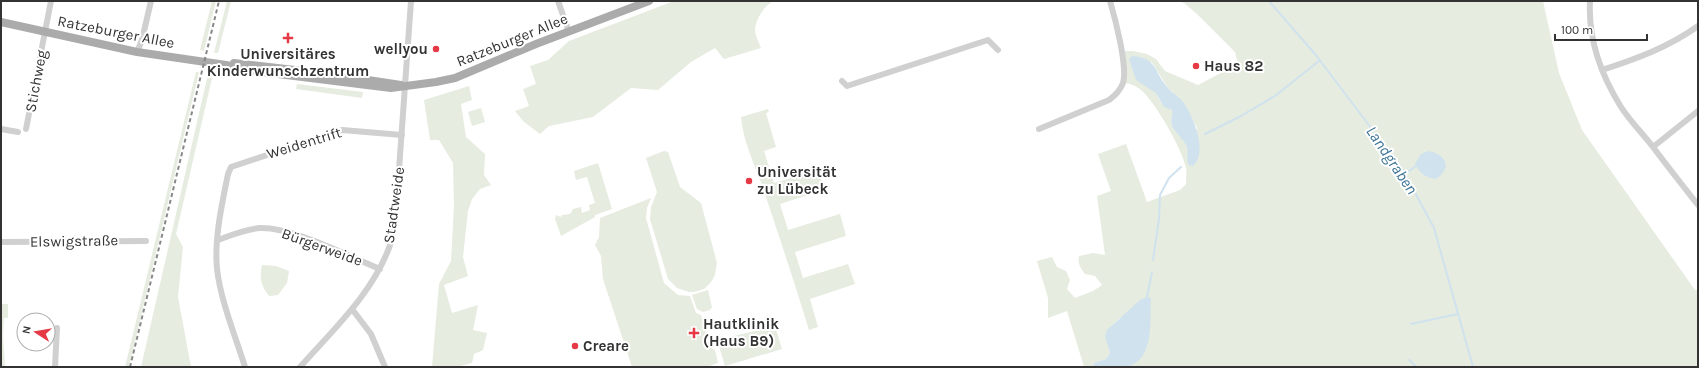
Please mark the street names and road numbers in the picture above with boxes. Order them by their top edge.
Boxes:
street label: Ratzeburger Allee [454,9,570,71]
street label: Ratzeburger Allee [56,12,176,52]
street label: Stichweg [21,48,51,114]
street label: Weidentrift [265,123,344,163]
street label: Stadtweide [380,166,408,244]
street label: Bürgerweide [279,224,365,270]
street label: Elswigstraße [30,231,118,251]

